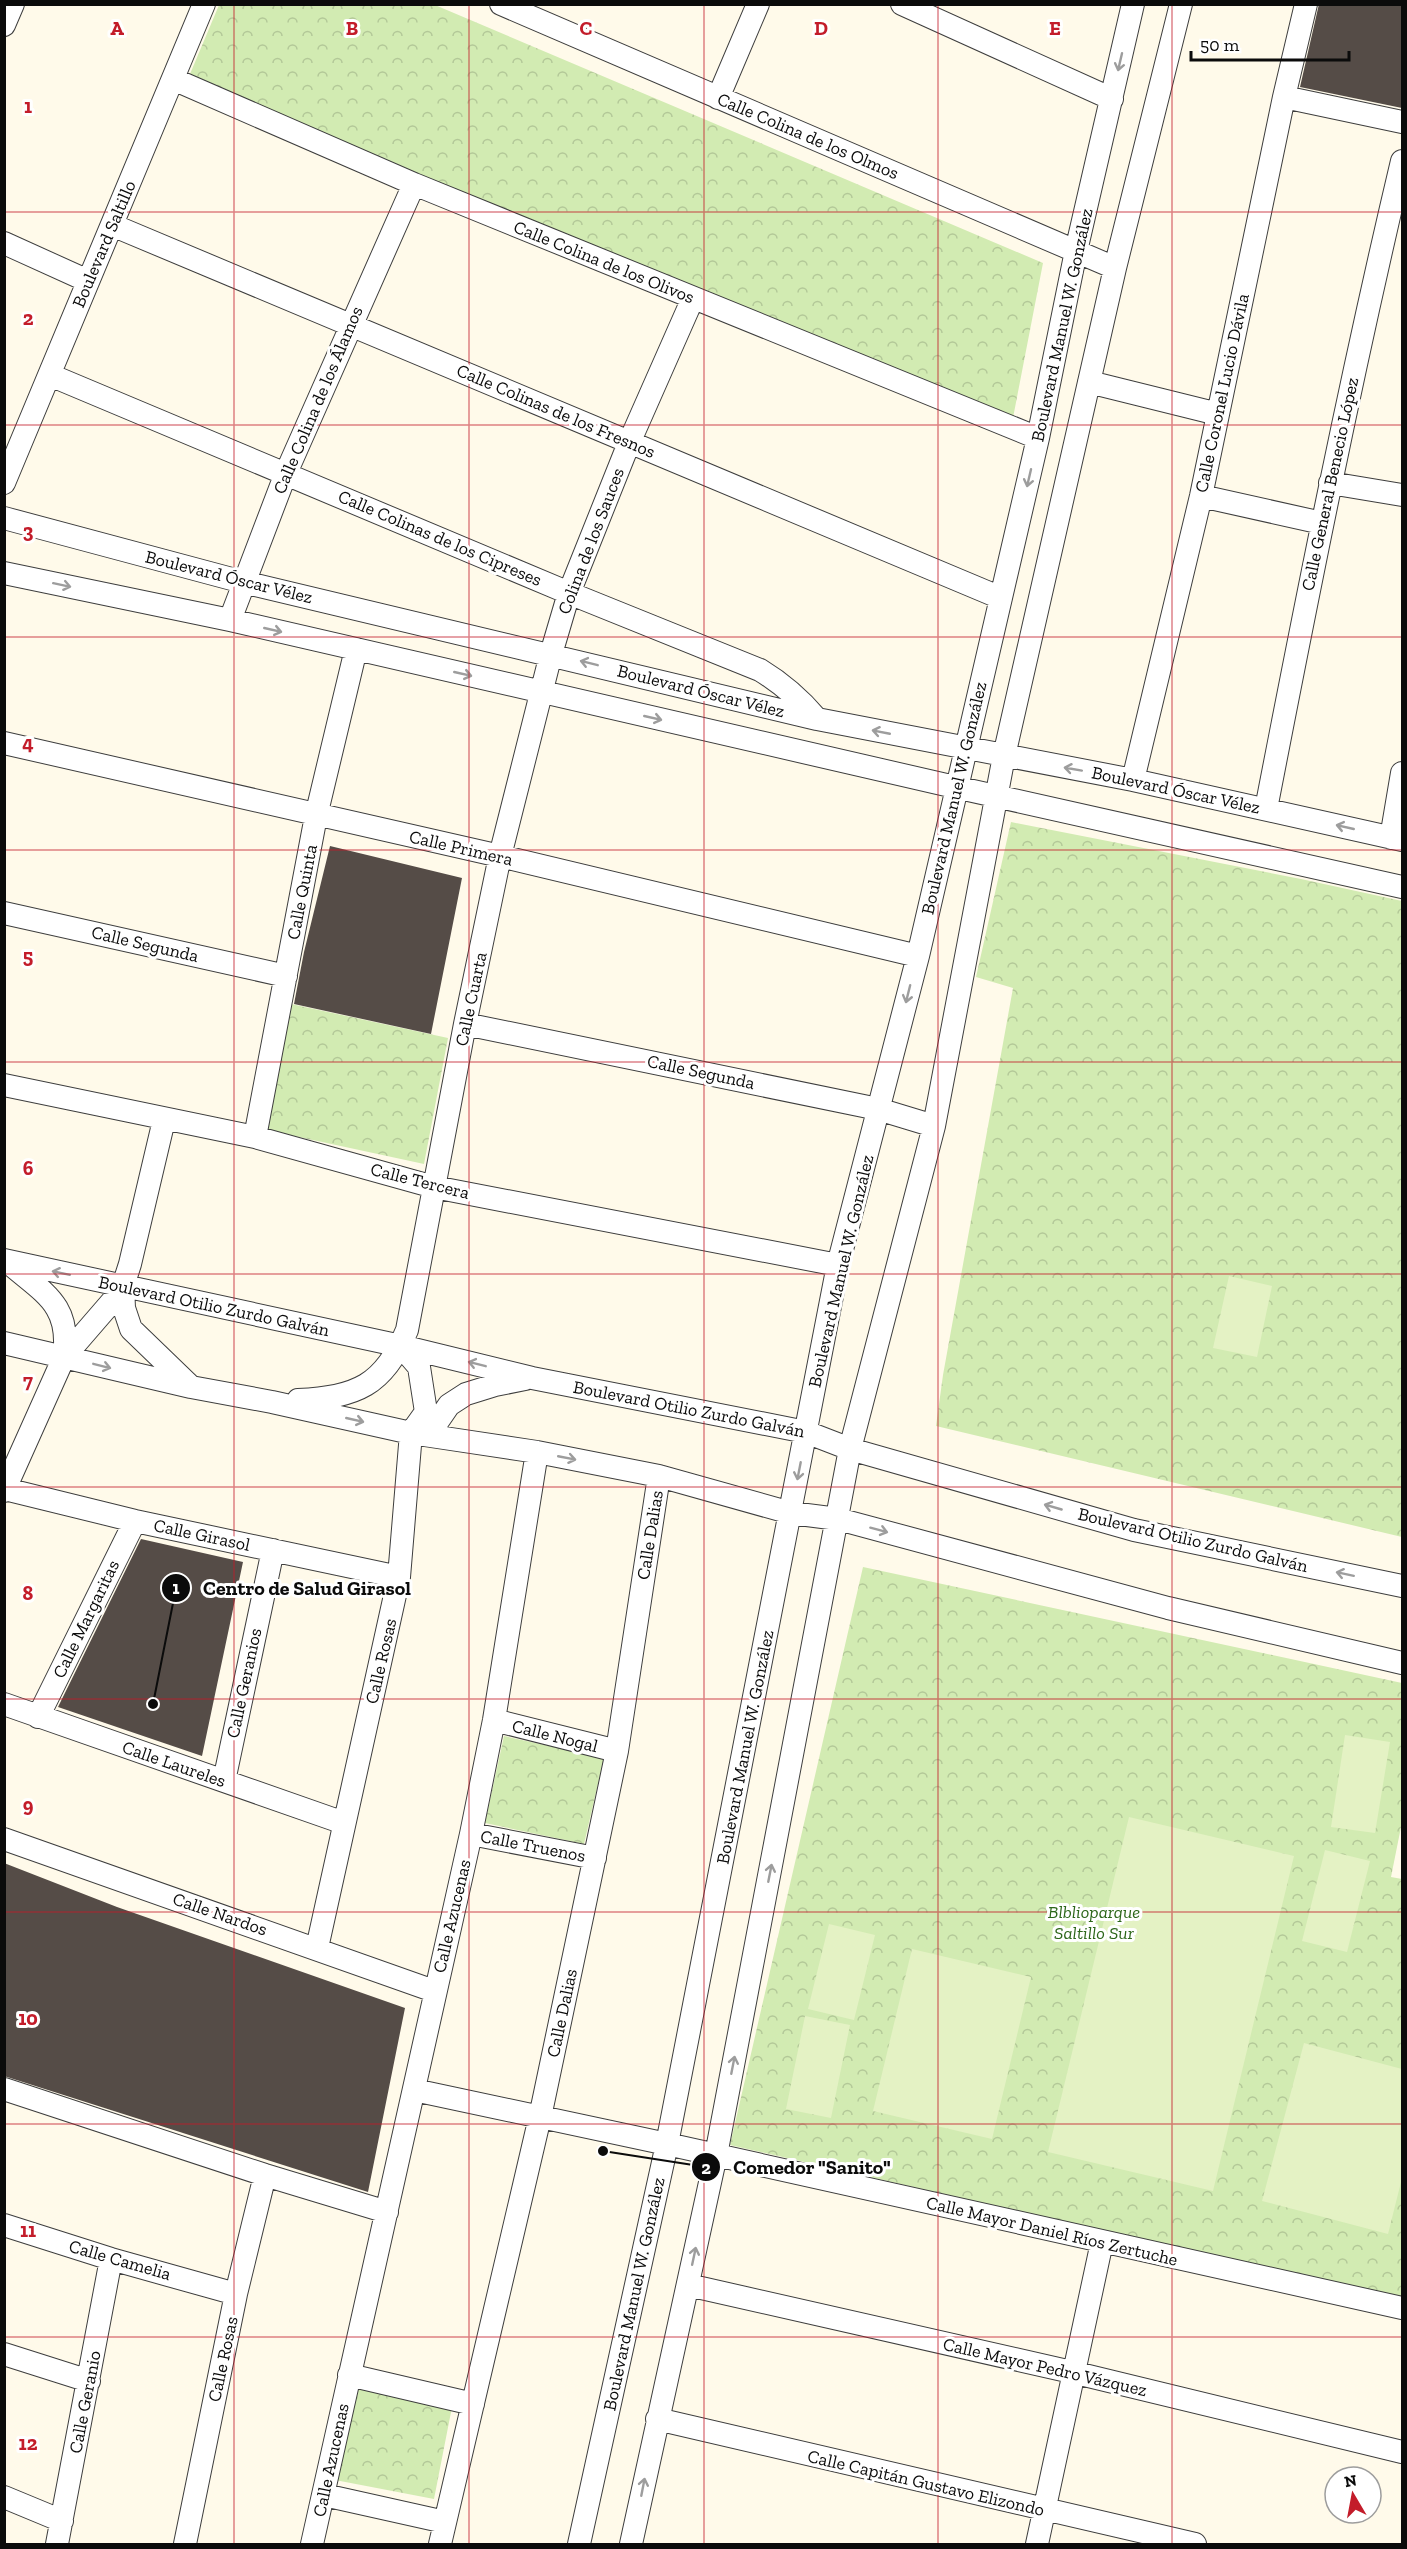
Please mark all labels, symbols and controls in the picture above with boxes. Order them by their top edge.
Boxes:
text: A [110,16,124,40]
text: B [346,16,358,40]
text: C [580,16,593,40]
text: D [814,16,828,40]
text: E [1049,16,1061,40]
scale bar [1191,24,1348,62]
text: 50 m [1200,34,1240,56]
one-way arrow [1114,52,1126,71]
street label: Calle Colina de los Olmos [714,88,902,184]
text: 1 [24,94,32,118]
street label: Boulevard Saltillo [67,177,141,311]
street label: Boulevard Manuel W. González [1026,206,1098,444]
street label: Calle Colina de los Olivos [510,216,698,308]
street label: Calle Coronel Lucio Dávila [1190,291,1254,494]
street label: Calle Colina de los Álamos [268,303,368,497]
text: 2 [23,306,34,330]
street label: Calle Colinas de los Fresnos [453,359,659,463]
street label: Calle General Benecio López [1297,375,1363,593]
street label: Colina de los Sauces [553,464,629,617]
one-way arrow [1022,468,1034,487]
street label: Calle Colinas de los Cipreses [335,485,545,591]
text: 3 [23,519,34,543]
street label: Boulevard Óscar Vélez [143,546,315,608]
one-way arrow [51,580,71,591]
one-way arrow [263,624,282,636]
one-way arrow [580,657,599,669]
street label: Boulevard Óscar Vélez [615,660,787,722]
one-way arrow [453,668,472,680]
street label: Boulevard Manuel W. González [916,679,992,917]
one-way arrow [643,712,662,724]
one-way arrow [872,726,891,737]
text: 4 [22,731,34,755]
street label: Boulevard Óscar Vélez [1090,761,1262,819]
one-way arrow [1063,763,1083,774]
one-way arrow [1336,821,1355,833]
street label: Calle Primera [407,825,515,871]
street label: Calle Quinta [282,842,322,941]
street label: Calle Segunda [89,921,201,967]
text: 5 [23,944,33,968]
street label: Calle Cuarta [450,950,492,1048]
one-way arrow [901,985,913,1004]
street label: Calle Segunda [645,1050,757,1094]
street label: Boulevard Manuel W. González [803,1152,879,1390]
text: 6 [23,1156,34,1180]
street label: Calle Tercera [368,1158,472,1204]
one-way arrow [52,1267,72,1278]
street label: Boulevard Otilio Zurdo Galván [97,1271,332,1341]
one-way arrow [468,1358,487,1370]
one-way arrow [93,1360,112,1372]
text: 7 [23,1369,33,1393]
street label: Boulevard Otilio Zurdo Galván [571,1376,807,1442]
one-way arrow [345,1415,364,1427]
one-way arrow [557,1453,576,1464]
one-way arrow [793,1461,804,1480]
street label: Calle Dalias [632,1489,668,1581]
one-way arrow [1044,1501,1063,1512]
street label: Boulevard Otilio Zurdo Galván [1076,1503,1311,1577]
street label: Calle Girasol [152,1514,252,1556]
one-way arrow [870,1525,889,1536]
street label: Calle Margaritas [48,1556,124,1682]
one-way arrow [1336,1568,1356,1579]
callout: Centro de Salud Girasol [161,1569,423,1607]
text: Centro de Salud Girasol [203,1576,411,1600]
text: 1 [172,1577,180,1599]
text: 8 [23,1581,34,1605]
street label: Calle Rosas [360,1616,402,1706]
street label: Calle Geranios [222,1626,266,1740]
street label: Boulevard Manuel W. González [711,1628,779,1866]
street label: Calle Nogal [510,1715,601,1757]
street label: Calle Laureles [119,1736,229,1792]
text: 9 [23,1793,34,1817]
street label: Calle Truenos [479,1825,588,1867]
street label: Calle Azucenas [428,1857,476,1975]
one-way arrow [765,1864,776,1883]
street label: Calle Nardos [170,1888,270,1940]
park label: Blblioparque Saltillo Sur [1048,1901,1140,1944]
street label: Calle Dalias [542,1967,582,2059]
text: 10 [18,2006,38,2030]
one-way arrow [728,2055,739,2075]
callout: Comedor "Sanito" [691,2148,903,2186]
text: Comedor "Sanito" [733,2155,891,2179]
text: 2 [701,2157,711,2179]
street label: Boulevard Manuel W. González [598,2175,670,2413]
street label: Calle Mayor Daniel Ríos Zertuche [924,2191,1180,2271]
text: 11 [20,2218,36,2242]
street label: Calle Camelia [66,2235,174,2285]
one-way arrow [689,2246,700,2266]
street label: Calle Rosas [203,2314,243,2404]
street label: Calle Mayor Pedro Vázquez [941,2333,1149,2401]
street label: Calle Geranio [64,2349,106,2455]
street label: Calle Azucenas [308,2401,354,2519]
text: 12 [19,2431,38,2455]
street label: Calle Capitán Gustavo Elizondo [805,2445,1047,2521]
north arrow [1323,2465,1383,2525]
text: N [1343,2470,1358,2491]
one-way arrow [638,2478,649,2497]

